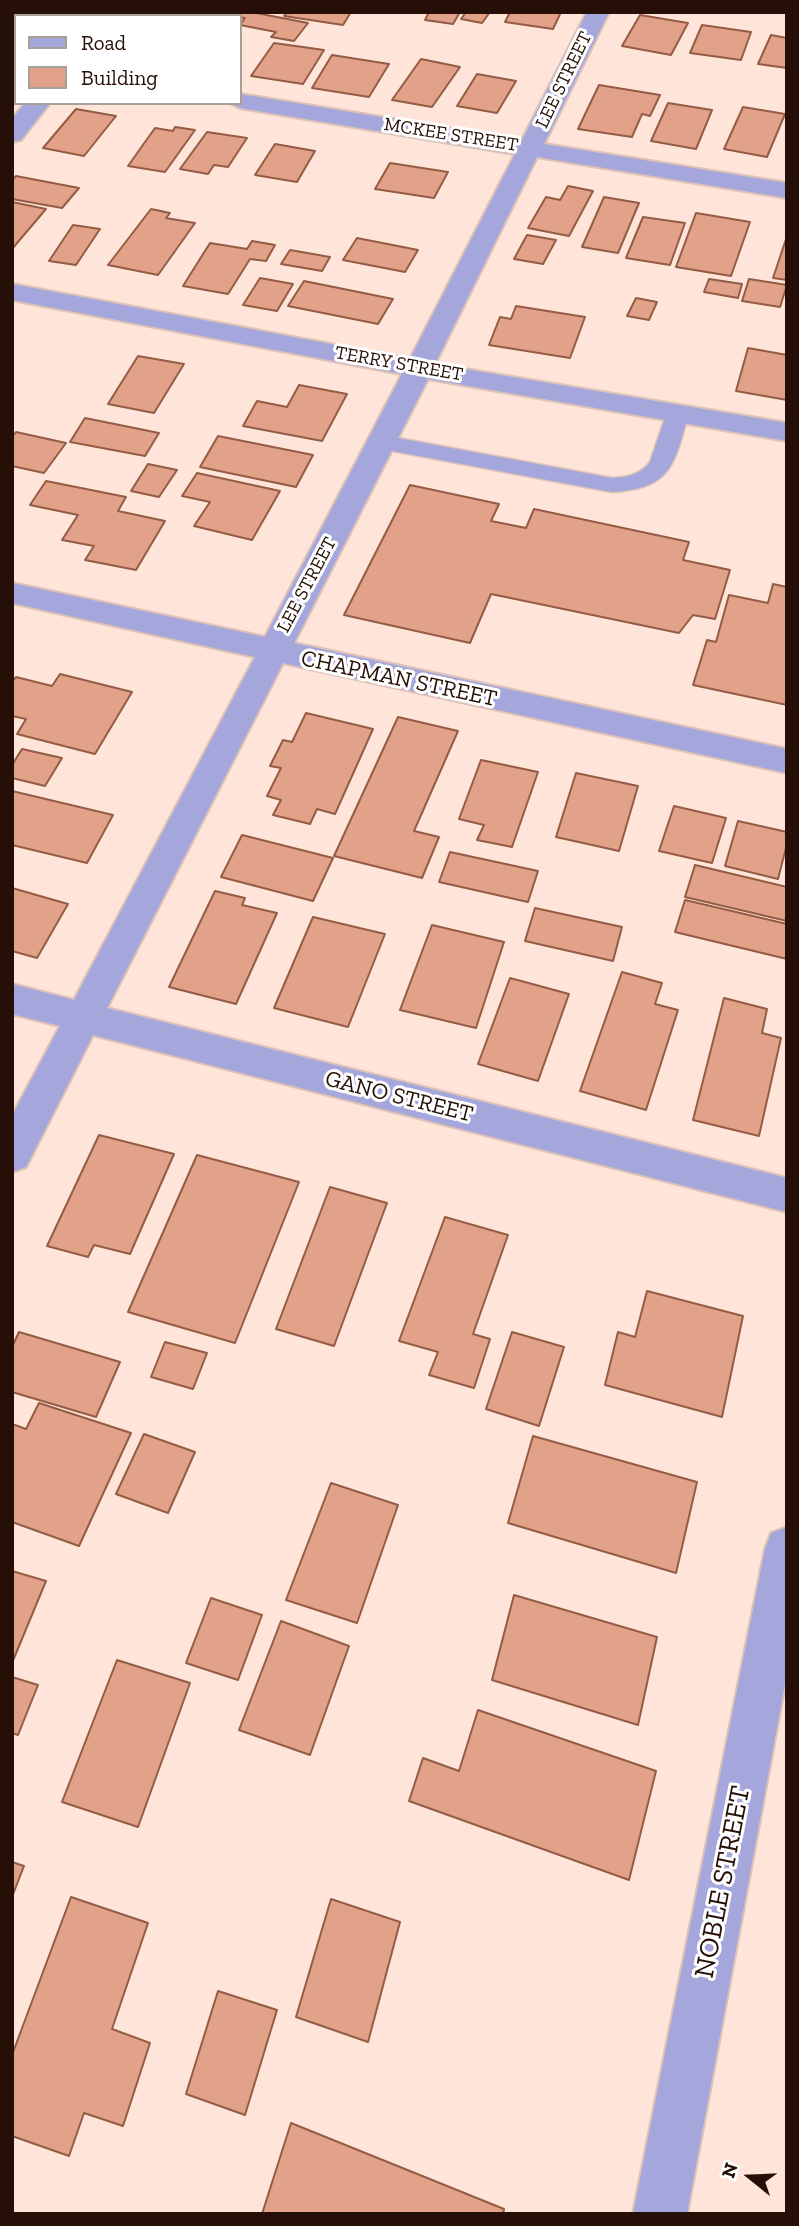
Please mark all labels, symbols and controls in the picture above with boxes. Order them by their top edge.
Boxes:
legend [14,14,242,105]
street label: LEE STREET [531,28,597,132]
text: Road [81,30,126,55]
text: Building [81,65,158,90]
street label: MCKEE STREET [382,113,520,157]
street label: TERRY STREET [333,342,465,386]
street label: LEE STREET [272,533,342,637]
street label: CHAPMAN STREET [299,645,499,713]
street label: GANO STREET [322,1065,476,1129]
street label: NOBLE STREET [688,1783,758,1981]
north arrow [715,2142,785,2212]
text: N [716,2160,743,2181]

